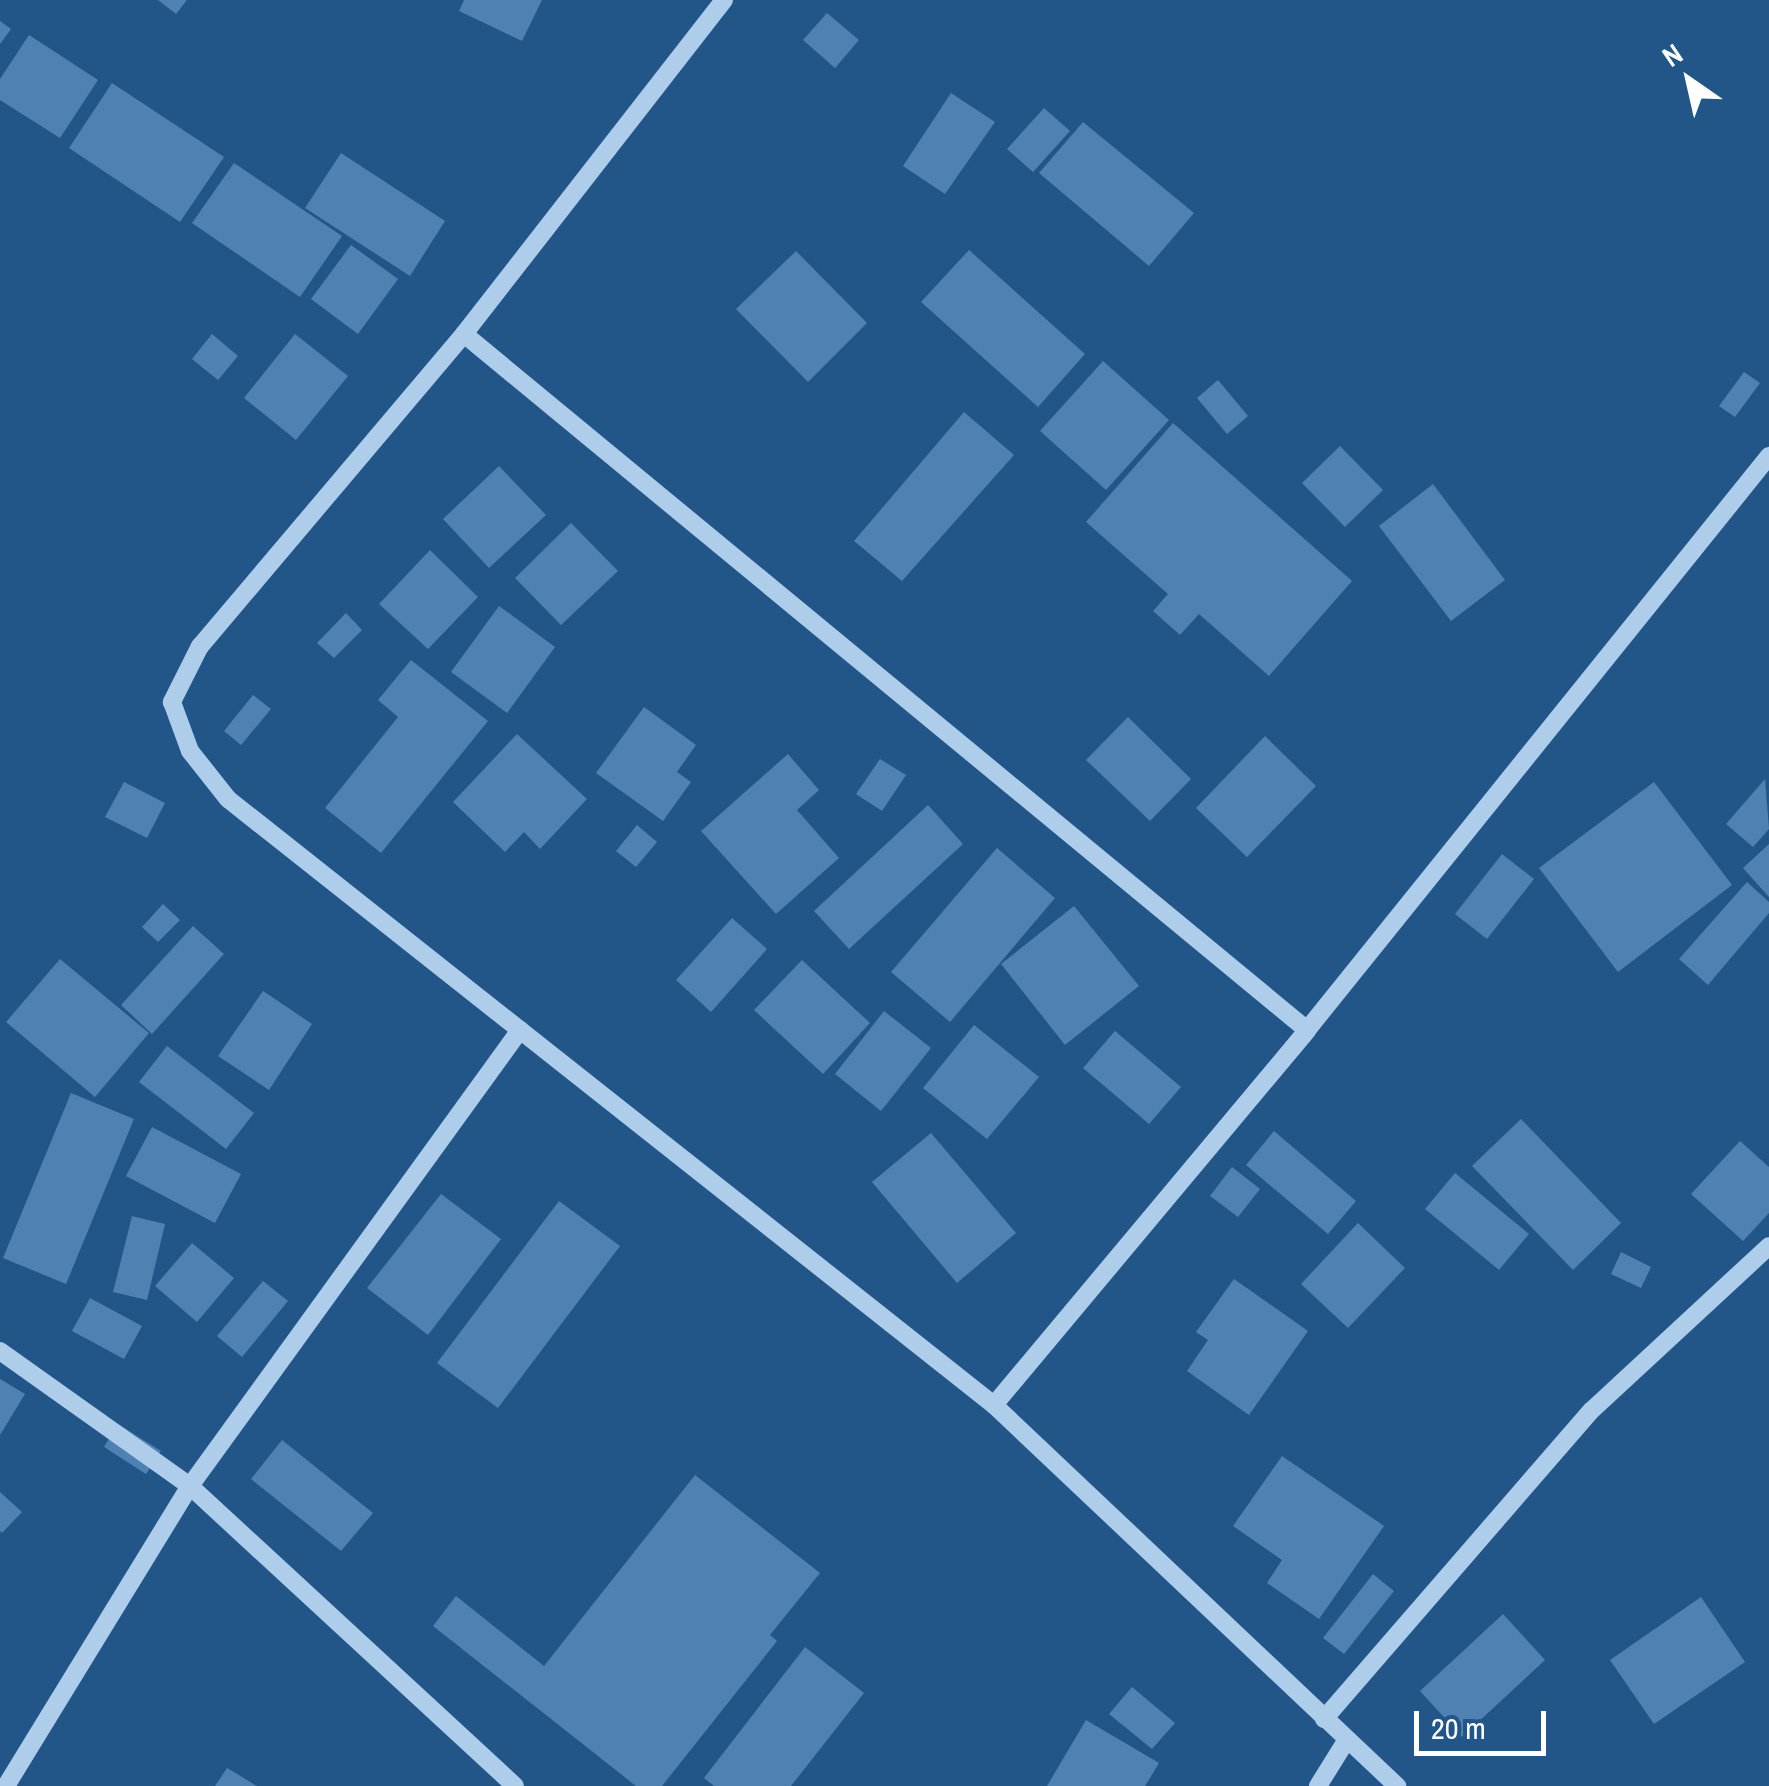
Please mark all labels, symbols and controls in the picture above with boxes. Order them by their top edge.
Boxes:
north arrow [1639,30,1739,130]
text: N [1655,35,1690,76]
scale bar [1419,1691,1552,1753]
text: 20 m [1431,1708,1486,1748]

